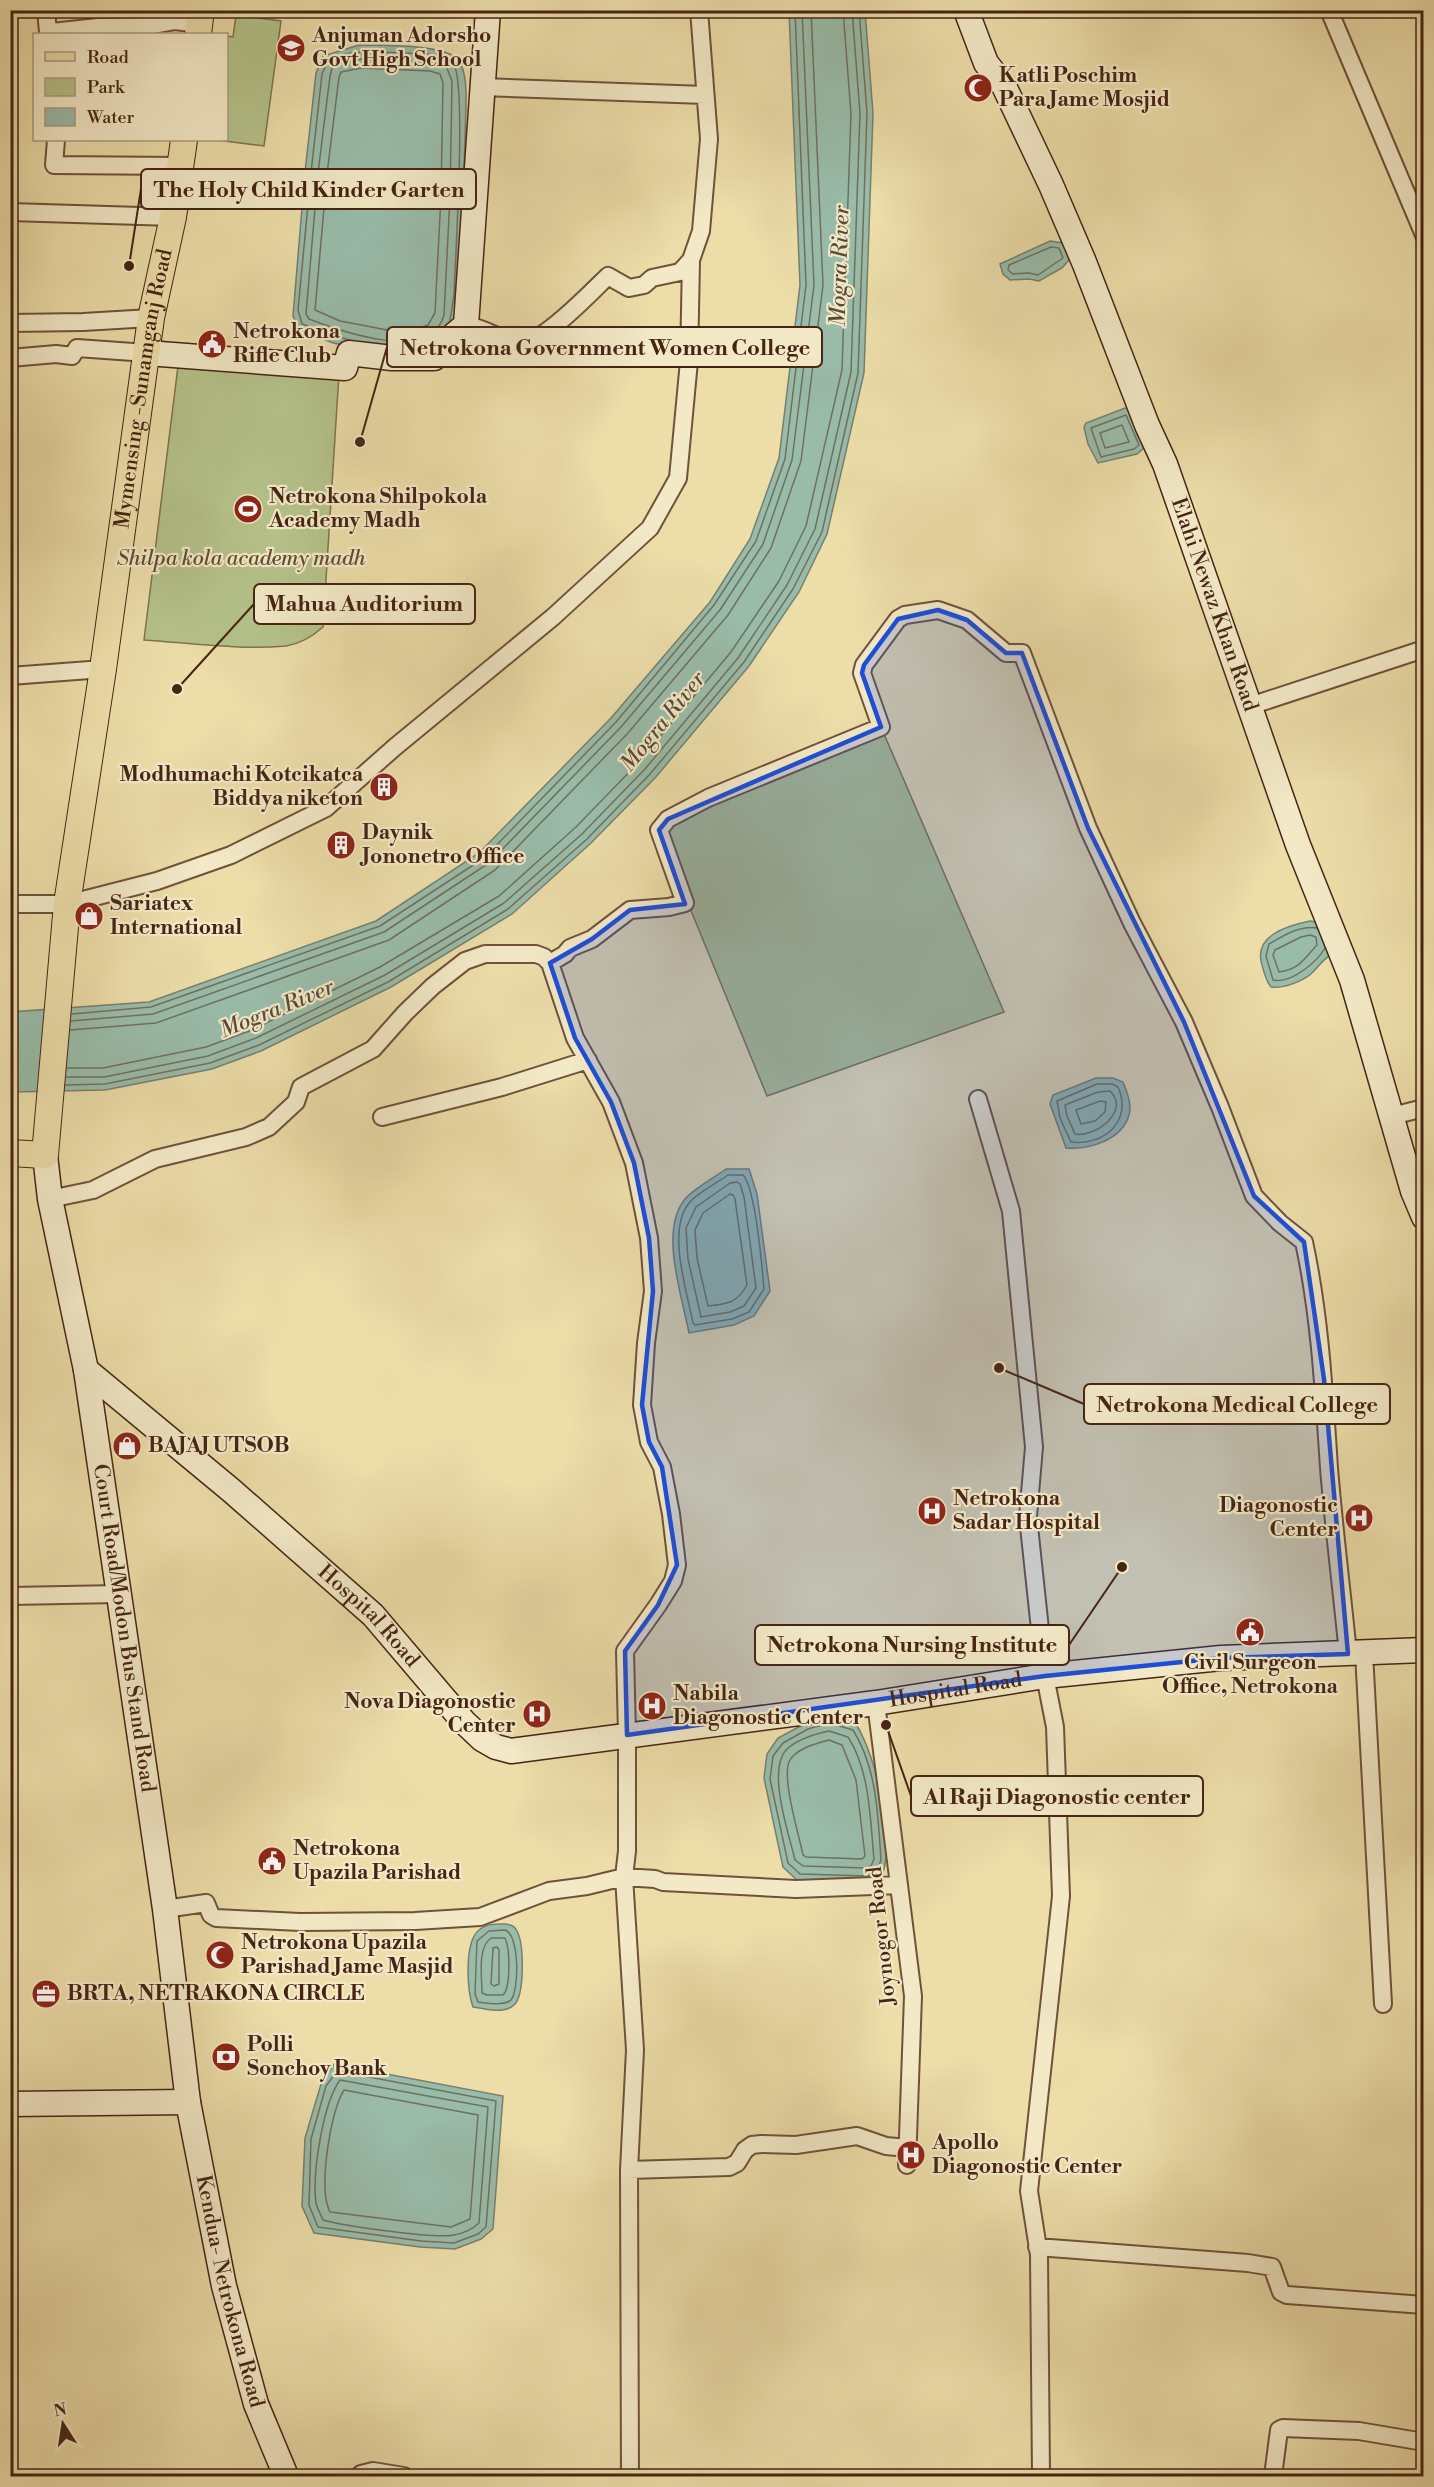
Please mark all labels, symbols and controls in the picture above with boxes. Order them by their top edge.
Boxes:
place label: Anjuman Adorsho Govt High School [311,23,492,73]
school or university icon: Anjuman Adorsho Govt High School [275,32,307,64]
legend [33,33,228,141]
text: Road [87,46,130,69]
place label: Katli Poschim Para Jame Mosjid [999,63,1170,113]
mosque icon: Katli Poschim Para Jame Mosjid [962,72,994,104]
text: Park [87,76,126,99]
text: Water [86,106,135,129]
callout: The Holy Child Kinder Garten [141,169,476,209]
text: The Holy Child Kinder Garten [153,177,465,204]
water label: Mogra River [824,204,856,327]
street label: Mymensing -Sunamganj Road [109,246,179,530]
place label: Netrokona Rifle Club [233,319,341,369]
callout: Netrokona Government Women College [387,327,822,367]
public building icon: Netrokona Rifle Club [196,328,228,360]
text: Netrokona Government Women College [400,335,811,362]
place label: Netrokona Shilpokola Academy Madh [268,484,488,534]
sports icon: Netrokona Shilpokola Academy Madh [232,493,264,525]
street label: Elahi Newaz Khan Road [1165,494,1263,715]
park label: Shilpa kola academy madh [117,546,366,572]
callout: Mahua Auditorium [254,584,475,624]
text: Mahua Auditorium [265,591,463,618]
water label: Mogra River [614,666,712,778]
place label: Modhumachi Kotcikatca Biddya niketon [119,762,364,812]
building icon: Modhumachi Kotcikatca Biddya niketon [368,771,400,803]
place label: Daynik Jononetro Office [359,820,524,870]
building icon: Daynik Jononetro Office [325,829,357,861]
place label: Sariatex International [110,891,242,941]
shop icon: Sariatex International [73,900,105,932]
water label: Mogra River [216,974,339,1044]
callout: Netrokona Medical College [1084,1384,1390,1424]
text: Netrokona Medical College [1096,1392,1378,1419]
shop icon: BAJAJ UTSOB [111,1430,143,1462]
place label: BAJAJ UTSOB [148,1433,290,1459]
street label: Court Road/Modon Bus Stand Road [87,1462,161,1794]
place label: Netrokona Sadar Hospital [953,1486,1100,1536]
place label: Diagonostic Center [1219,1493,1338,1543]
hospital icon: Netrokona Sadar Hospital [916,1495,948,1527]
hospital icon: Diagonostic Center [1343,1502,1375,1534]
street label: Hospital Road [312,1559,425,1673]
public building icon: Civil Surgeon Office, Netrokona [1234,1616,1266,1648]
callout: Netrokona Nursing Institute [755,1625,1069,1665]
text: Netrokona Nursing Institute [767,1632,1058,1659]
place label: Civil Surgeon Office, Netrokona [1162,1650,1339,1700]
street label: Hospital Road [887,1667,1024,1714]
place label: Nabila Diagonostic Center [673,1681,863,1731]
place label: Nova Diagonostic Center [344,1689,516,1739]
hospital icon: Nabila Diagonostic Center [636,1690,668,1722]
hospital icon: Nova Diagonostic Center [521,1698,553,1730]
callout: Al Raji Diagonostic center [911,1776,1203,1816]
text: Al Raji Diagonostic center [922,1784,1191,1811]
place label: Netrokona Upazila Parishad [293,1836,461,1886]
public building icon: Netrokona Upazila Parishad [256,1845,288,1877]
street label: Joynogor Road [862,1865,902,2008]
place label: Netrokona Upazila Parishad Jame Masjid [241,1930,453,1980]
mosque icon: Netrokona Upazila Parishad Jame Masjid [204,1939,236,1971]
office icon: BRTA, NETRAKONA CIRCLE [30,1978,62,2010]
place label: BRTA, NETRAKONA CIRCLE [67,1981,365,2007]
place label: Polli Sonchoy Bank [247,2032,388,2082]
bank icon: Polli Sonchoy Bank [210,2041,242,2073]
place label: Apollo Diagonostic Center [931,2130,1122,2180]
hospital icon: Apollo Diagonostic Center [895,2139,927,2171]
street label: Kendua- Netrokona Road [190,2173,269,2411]
north arrow [33,2394,93,2454]
text: N [52,2399,69,2421]

